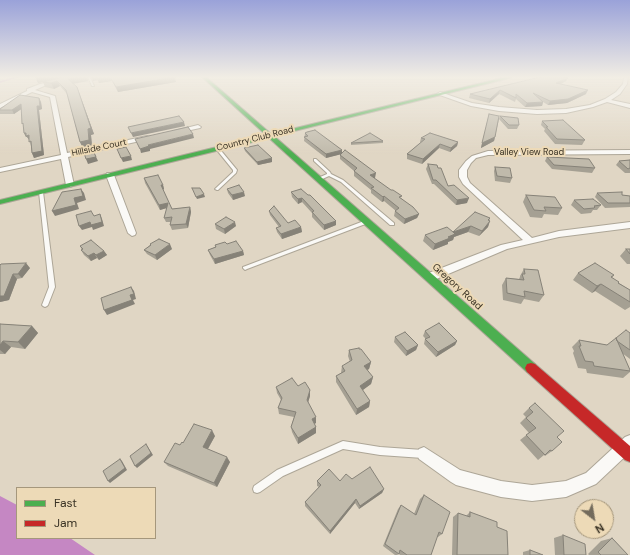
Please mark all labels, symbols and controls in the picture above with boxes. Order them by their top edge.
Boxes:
street label: Country Club Road [215,124,295,154]
street label: Hillside Court [71,137,127,159]
street label: Valley View Road [494,148,564,158]
street label: Gregory Road [429,261,485,313]
legend [16,487,156,539]
text: Fast [54,495,77,511]
north arrow [574,499,614,539]
text: Jam [54,515,77,531]
text: N [593,520,607,536]

